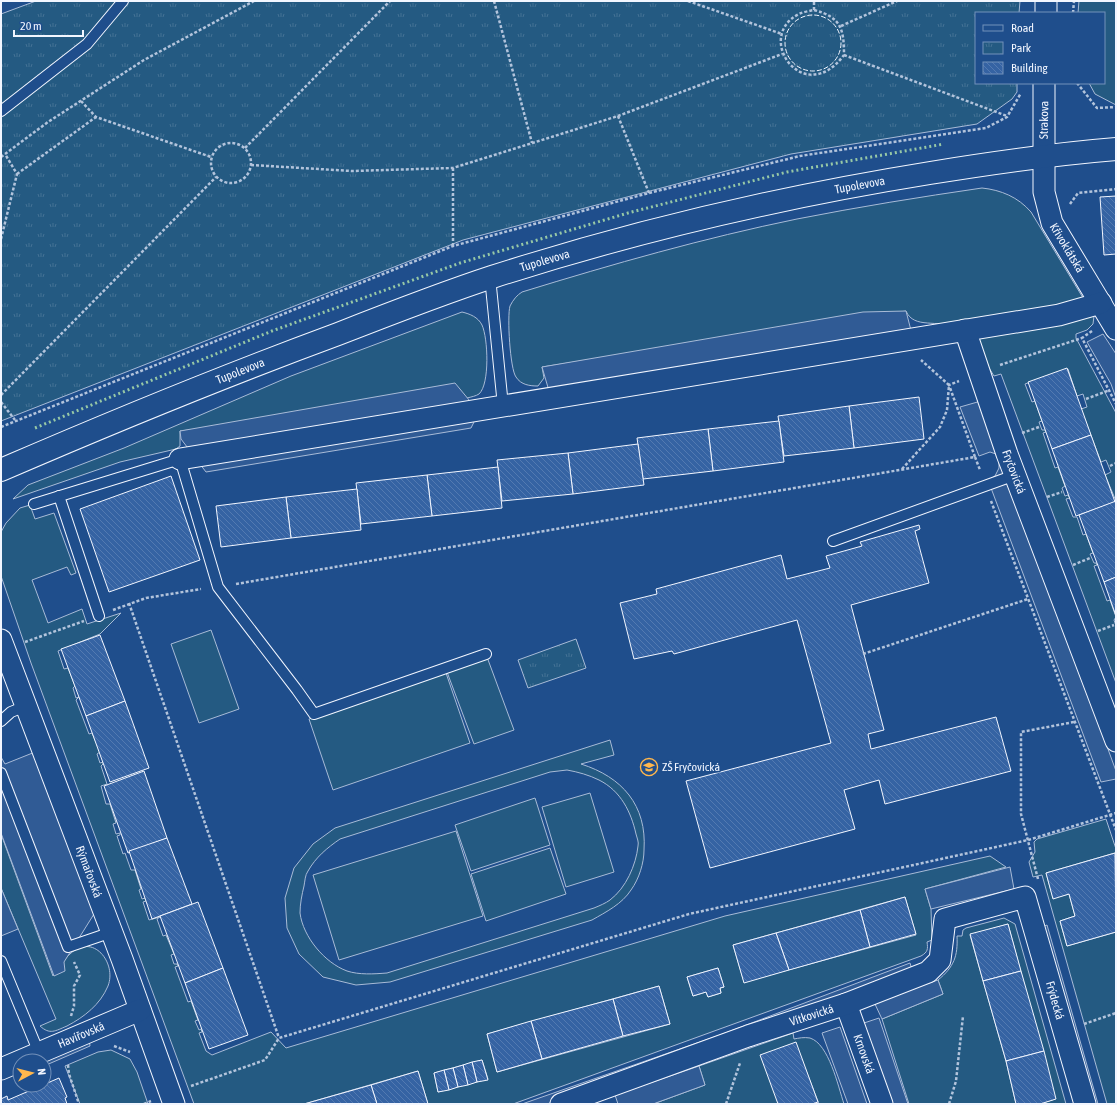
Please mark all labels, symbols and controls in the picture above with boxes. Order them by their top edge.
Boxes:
scale bar [14,12,83,38]
legend [975,12,1105,84]
text: 20 m [20,19,42,33]
text: Road [1011,21,1034,35]
text: Park [1011,41,1032,55]
text: Building [1011,61,1049,75]
street label: Strakova [1037,101,1051,139]
street label: Tupolevova [833,174,886,197]
street label: Křivoklátská [1047,221,1087,275]
street label: Tupolevova [518,247,571,275]
street label: Tupolevova [214,355,267,387]
street label: Fryčovická [999,448,1028,496]
school or university icon: ZŠ Fryčovická [639,757,659,777]
place label: ZŠ Fryčovická [662,760,720,774]
street label: Rýmařovská [73,844,105,900]
street label: Frýdecká [1043,980,1067,1021]
street label: Vítkovická [788,1001,836,1029]
street label: Havířovská [56,1019,107,1051]
street label: Krnovská [850,1032,877,1075]
north arrow [12,1053,52,1093]
text: N [36,1068,48,1076]

